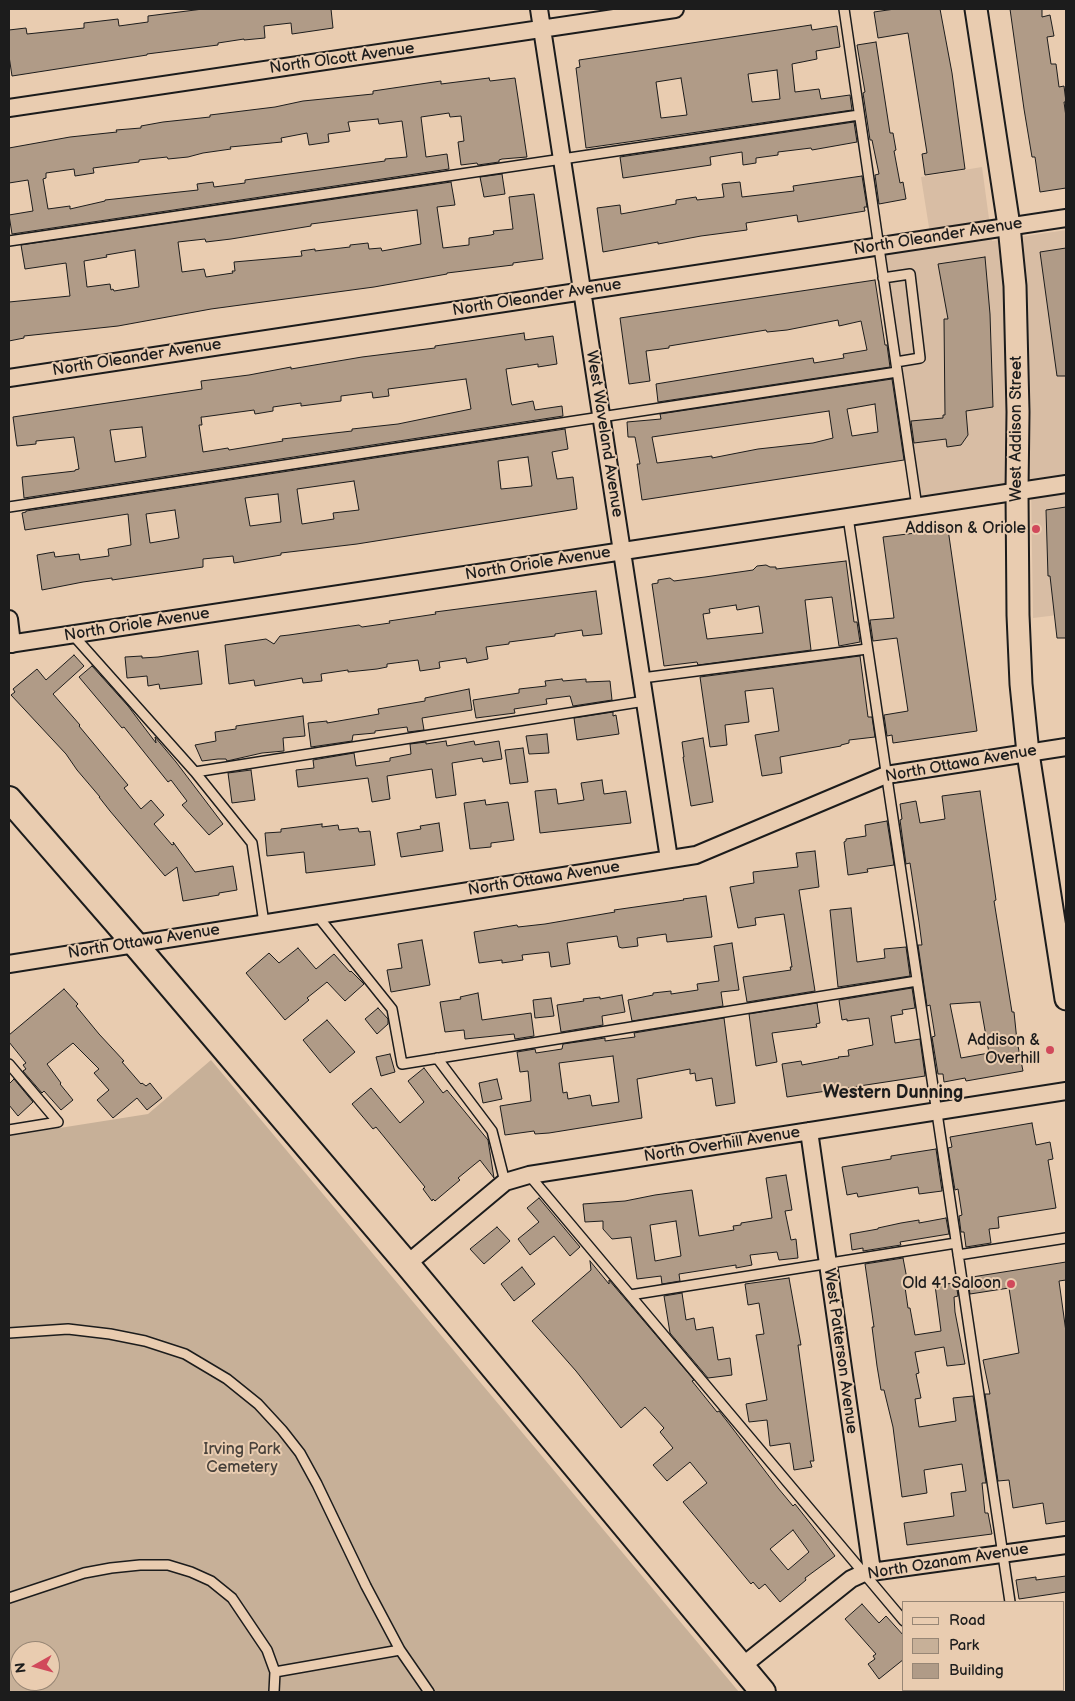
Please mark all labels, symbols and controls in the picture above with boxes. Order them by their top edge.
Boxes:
street label: North Olcott Avenue [268,39,416,79]
street label: North Oleander Avenue [852,214,1024,260]
street label: North Oleander Avenue [451,275,623,321]
street label: North Oleander Avenue [51,335,223,381]
street label: West Waveland Avenue [581,349,627,519]
street label: West Addison Street [1007,356,1027,502]
place label: Addison & Oriole [905,519,1026,539]
marker: Addison & Oriole [1030,523,1042,535]
street label: North Oriole Avenue [464,543,612,585]
street label: North Oriole Avenue [63,604,211,646]
street label: North Ottawa Avenue [884,741,1038,787]
street label: North Ottawa Avenue [467,858,621,900]
street label: North Ottawa Avenue [67,921,221,963]
place label: Addison & Overhill [968,1031,1040,1069]
marker: Addison & Overhill [1044,1044,1056,1056]
district label: Western Dunning [823,1082,963,1104]
street label: North Overhill Avenue [643,1123,801,1167]
street label: West Patterson Avenue [819,1267,861,1435]
place label: Old 41 Saloon [902,1274,1001,1294]
marker: Old 41 Saloon [1005,1278,1017,1290]
park label: Irving Park Cemetery [204,1440,280,1478]
street label: North Ozanam Avenue [866,1540,1030,1584]
legend [902,1601,1065,1691]
text: Road [949,1611,985,1630]
text: Park [949,1636,979,1655]
north arrow [10,1641,60,1691]
text: Building [949,1661,1004,1680]
text: N [12,1662,30,1674]

